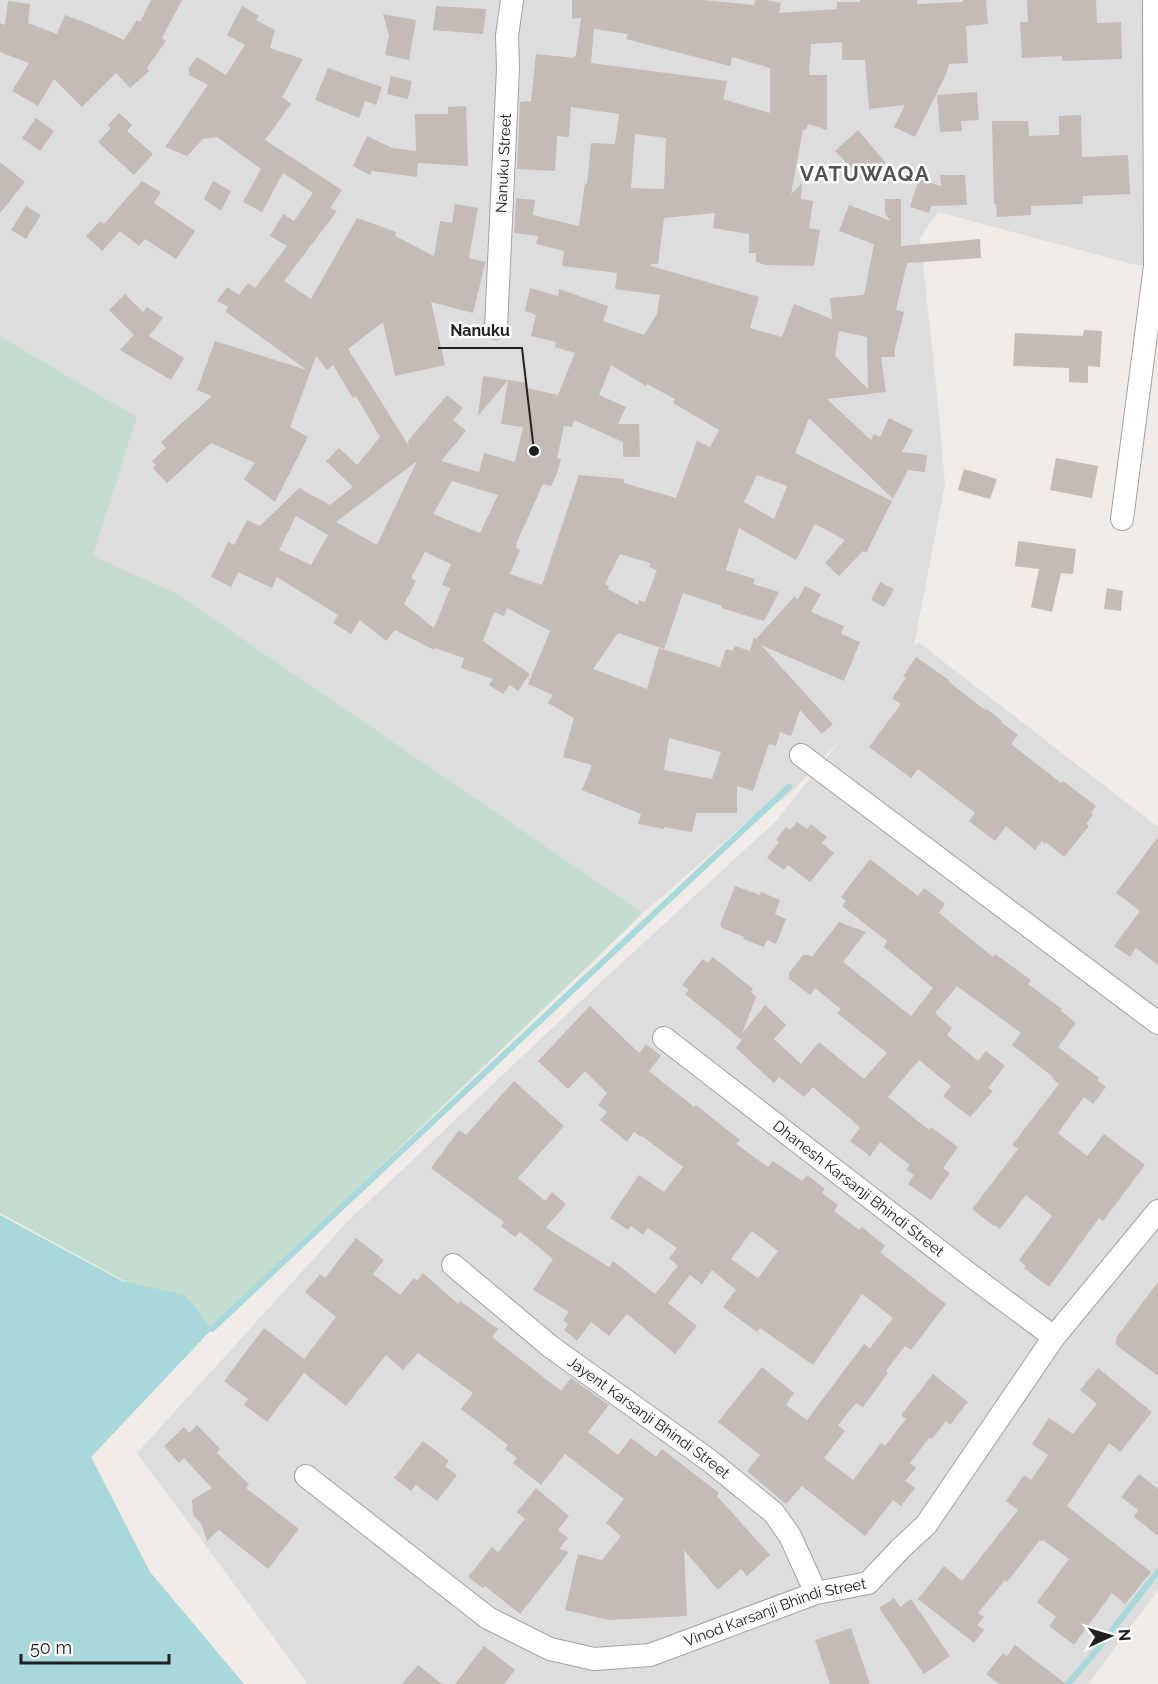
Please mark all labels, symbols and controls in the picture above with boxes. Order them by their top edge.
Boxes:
street label: Nanuku Street [492,113,515,213]
district label: VATUWAQA [800,161,930,186]
callout: Nanuku [438,314,522,348]
text: Nanuku [450,321,510,340]
street label: Dhanesh Karsanji Bhindi Street [769,1117,948,1260]
street label: Jayent Karsanji Bhindi Street [564,1353,733,1482]
street label: Vinod Karsanji Bhindi Street [682,1575,868,1650]
north arrow [1080,1606,1140,1666]
scale bar [21,1627,170,1665]
text: N [1115,1628,1134,1642]
text: 50 m [30,1637,72,1658]

